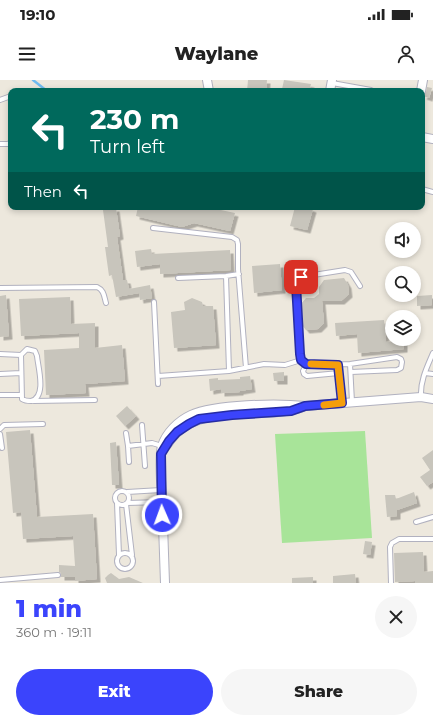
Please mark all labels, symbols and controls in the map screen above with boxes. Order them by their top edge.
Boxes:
text: 19:10 [20,5,55,24]
icon: menu [16,43,38,65]
text: Waylane [175,43,258,65]
icon: person [395,43,417,65]
text: 230 m [90,102,179,136]
icon: left [24,104,76,156]
text: Turn left [90,136,165,158]
icon: left [70,180,92,202]
text: Then [24,182,62,201]
map controls [385,222,421,346]
button: sound [385,222,421,258]
pin [284,260,318,294]
icon: arrive [290,266,312,288]
button: search [385,266,421,302]
button: layers [385,310,421,346]
position arrow [141,494,183,536]
text: 1 min [16,594,82,623]
button: close [375,596,417,638]
text: 360 m · 19:11 [16,624,92,640]
button: Exit [16,669,213,715]
button: Share [221,669,417,715]

